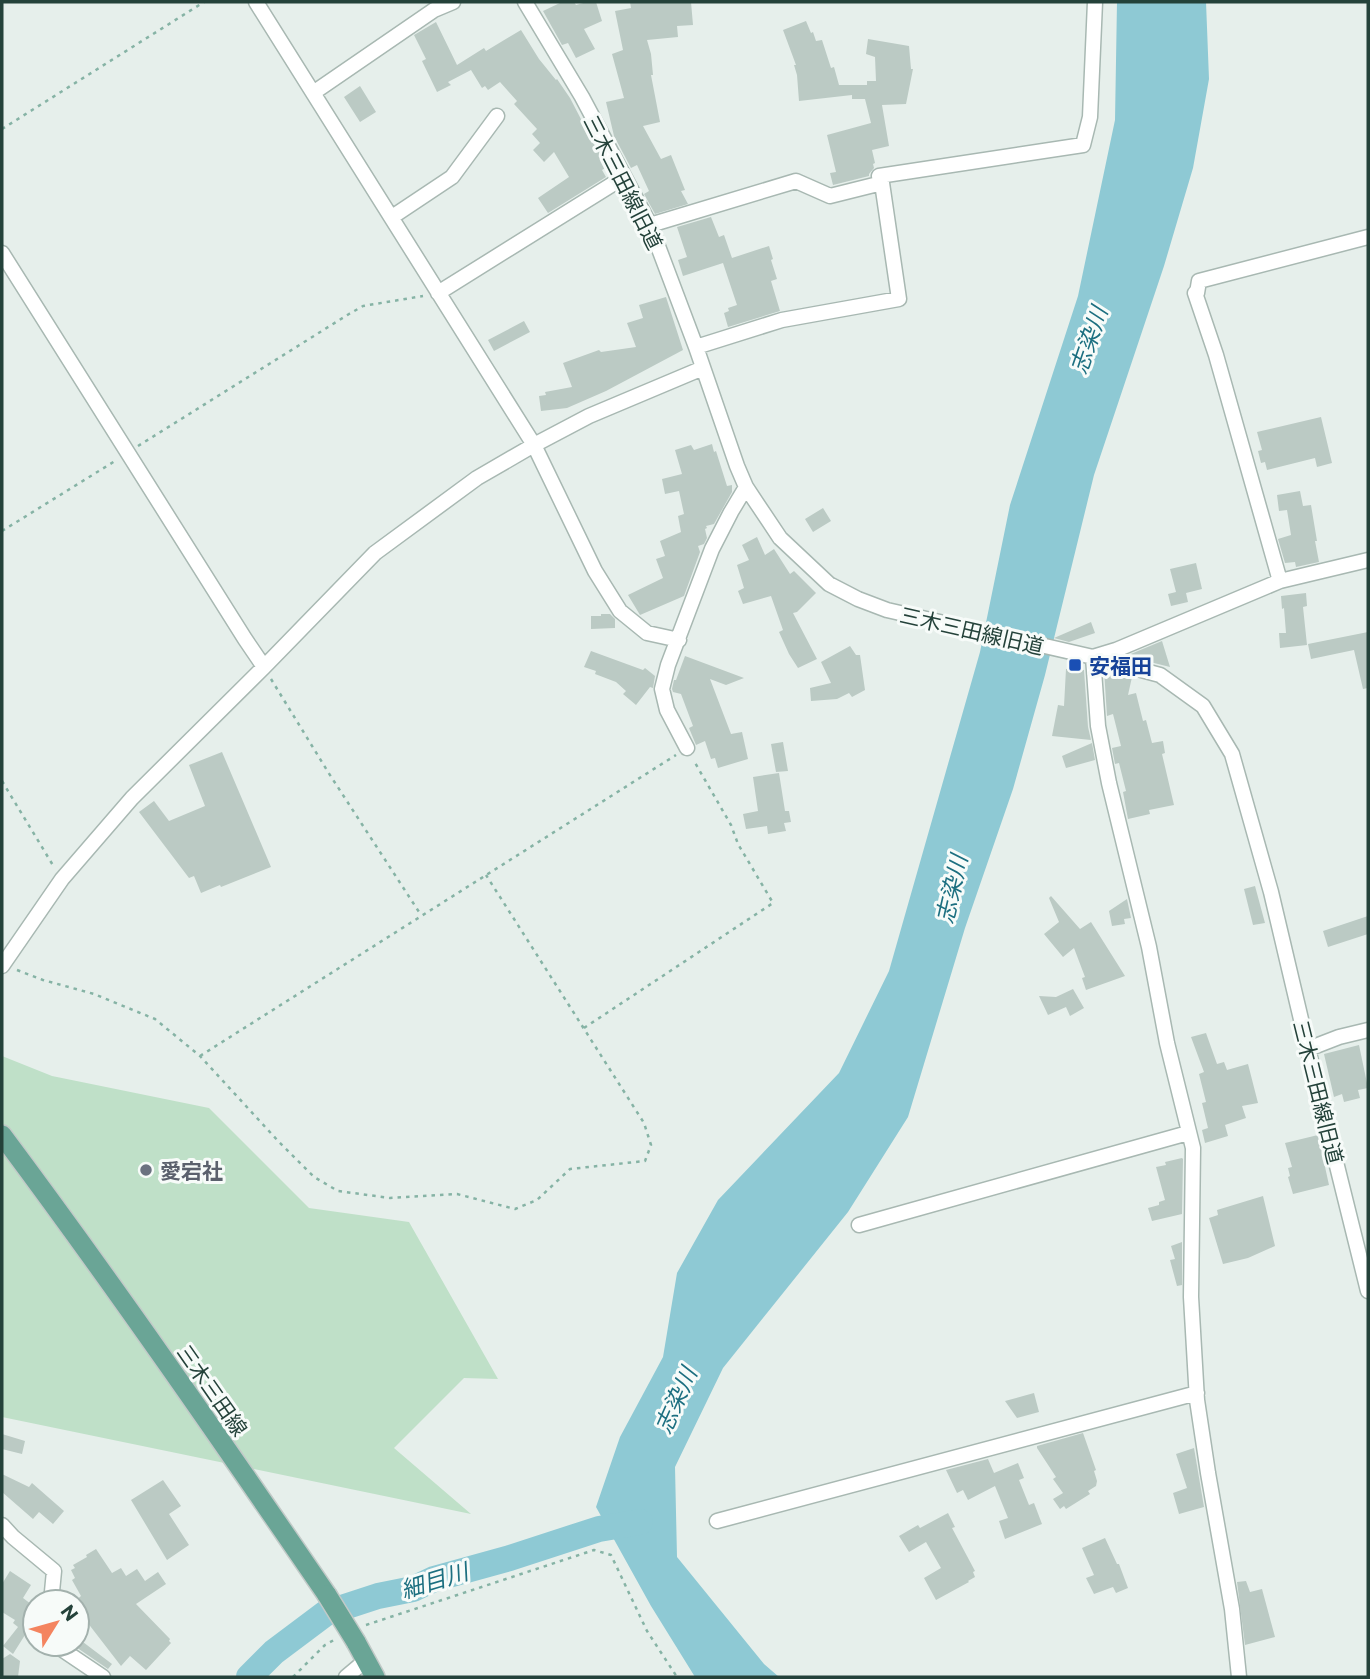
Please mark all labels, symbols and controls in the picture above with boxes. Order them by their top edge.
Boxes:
street label: 三木三田線旧道 [579,111,669,253]
water label: 志染川 [1064,300,1113,377]
street label: 三木三田線旧道 [898,601,1046,659]
place label: 安福田 [1089,653,1152,678]
marker: 安福田 [1067,657,1083,673]
water label: 志染川 [930,849,973,926]
street label: 三木三田線旧道 [1289,1018,1349,1166]
place label: 愛宕社 [160,1158,223,1183]
marker: 愛宕社 [138,1162,154,1178]
street label: 三木三田線 [173,1340,253,1440]
water label: 志染川 [648,1360,703,1437]
water label: 細目川 [397,1556,474,1603]
north arrow [21,1588,91,1658]
text: N [56,1600,83,1625]

